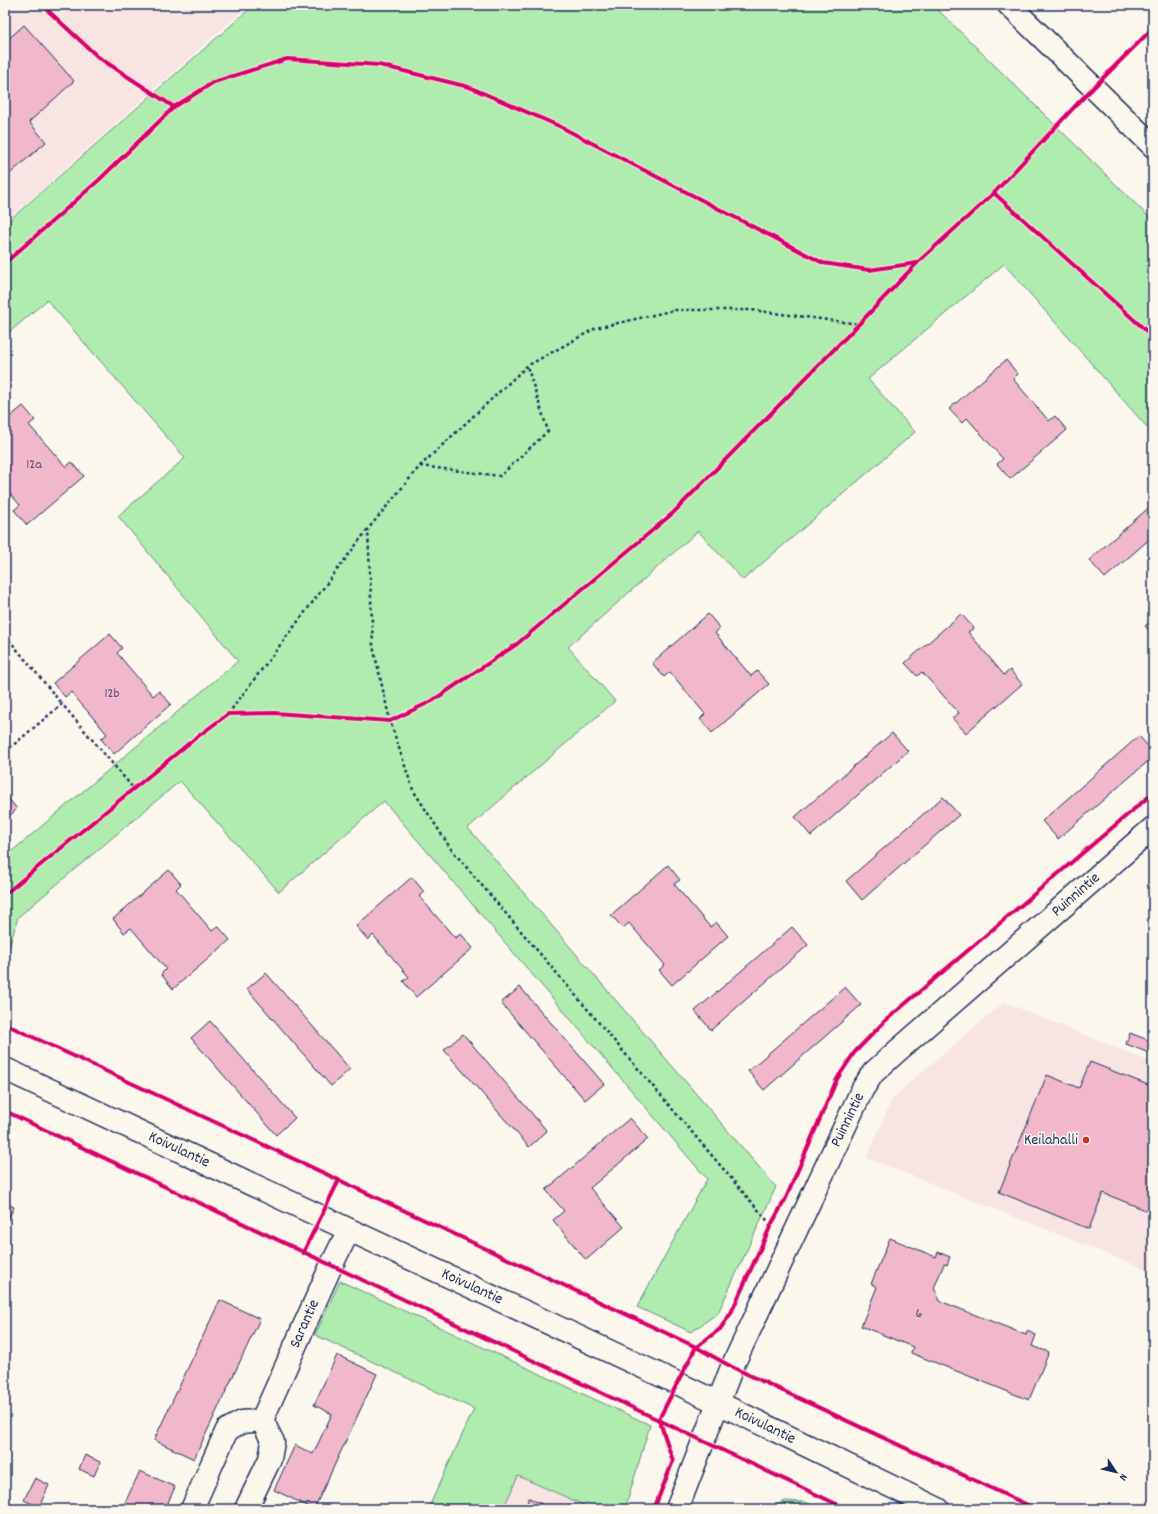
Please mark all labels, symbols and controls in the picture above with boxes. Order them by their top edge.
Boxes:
house number: 12a [26,455,42,475]
house number: 12b [104,684,120,704]
street label: Puinnintie [1047,867,1105,923]
street label: Puinnintie [825,1089,871,1151]
street label: Koivulantie [144,1126,214,1174]
place label: Keilahalli [1024,1129,1078,1152]
marker: Keilahalli [1081,1135,1091,1145]
street label: Koivulantie [437,1263,507,1311]
street label: Sarantie [284,1296,326,1352]
house number: 6 [916,1304,923,1324]
street label: Koivulantie [730,1401,800,1451]
north arrow [1096,1452,1136,1492]
text: N [1114,1470,1131,1484]

